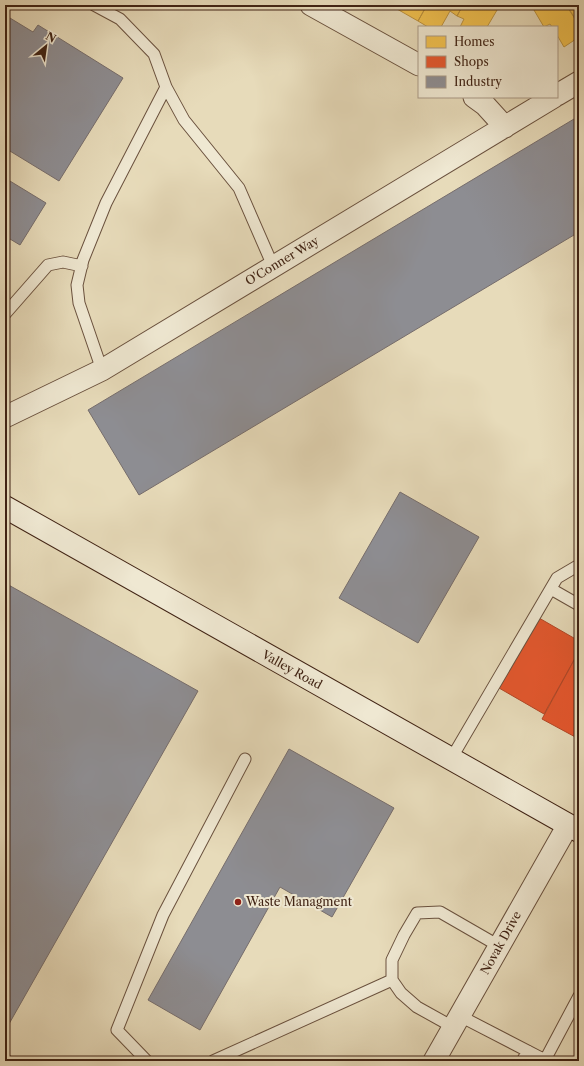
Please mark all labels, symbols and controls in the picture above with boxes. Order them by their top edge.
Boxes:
north arrow [26,26,66,66]
legend [418,26,558,98]
text: N [43,29,59,46]
text: Homes [454,34,494,49]
text: Shops [454,54,489,69]
text: Industry [454,74,502,89]
street label: O'Conner Way [242,233,322,288]
street label: Valley Road [259,646,326,693]
place label: Waste Managment [245,894,353,909]
marker: Waste Managment [233,897,243,907]
street label: Novak Drive [477,908,524,977]

